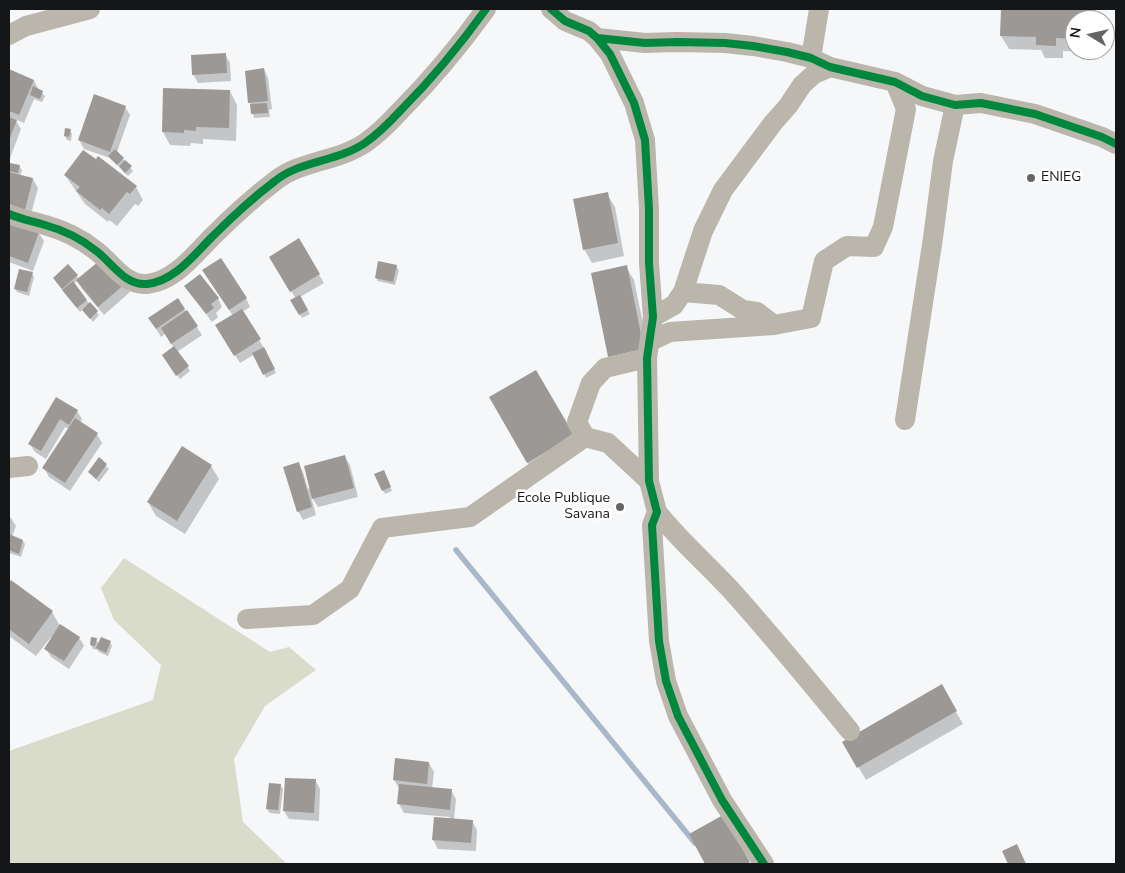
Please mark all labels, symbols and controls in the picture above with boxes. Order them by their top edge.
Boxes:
north arrow [1065,10,1115,60]
text: N [1065,26,1086,39]
place label: ENIEG [1041,170,1081,186]
marker: ENIEG [1025,172,1037,184]
place label: Ecole Publique Savana [517,491,610,524]
marker: Ecole Publique Savana [614,501,626,513]

